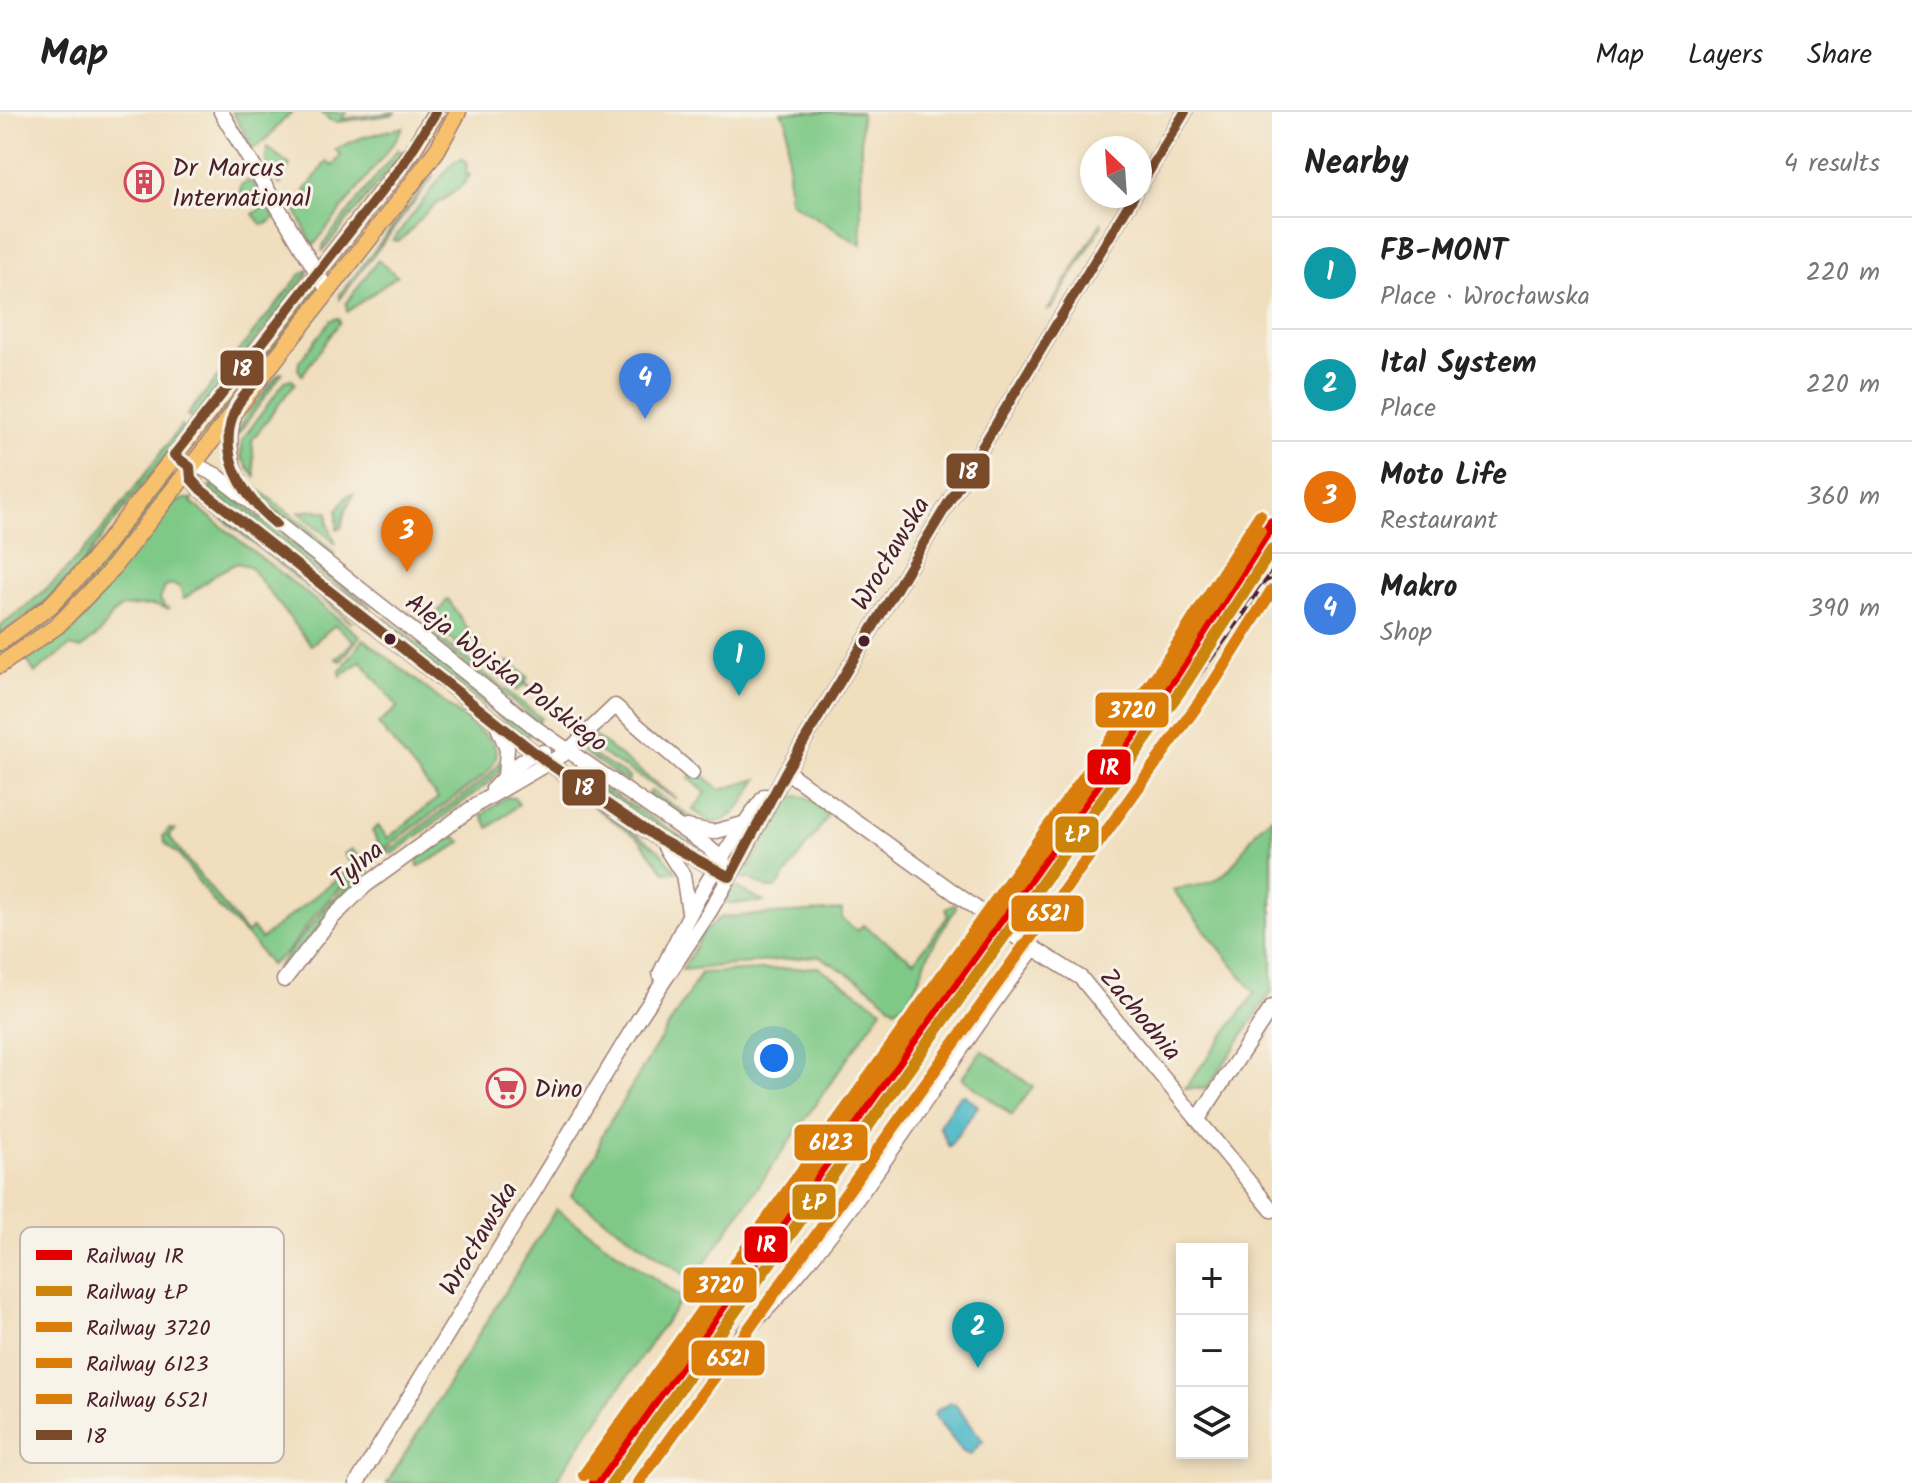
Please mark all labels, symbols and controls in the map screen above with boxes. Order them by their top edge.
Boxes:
text: Map [40,25,109,85]
text: Map [1595,33,1644,78]
text: Layers [1688,33,1763,78]
text: Share [1807,33,1872,78]
north arrow [1080,136,1152,208]
text: Nearby [1304,137,1409,191]
text: 4 results [1784,143,1880,185]
place label: Dr Marcus International [172,148,311,220]
building icon: Dr Marcus International [123,161,165,203]
text: FB-MONT [1380,228,1507,276]
text: 1 [1326,252,1334,294]
text: 220 m [1806,252,1880,294]
text: Place · Wrocławska [1380,276,1590,318]
text: Ital System [1380,340,1537,388]
line badge: 18 [219,349,265,387]
text: 18 [232,353,253,388]
pin: 4 [619,353,671,419]
text: 2 [1322,364,1338,406]
text: 220 m [1806,364,1880,406]
text: Place [1380,388,1436,430]
line badge: 18 [945,452,991,490]
text: Moto Life [1380,452,1507,500]
text: 18 [958,456,979,491]
text: 3 [1323,476,1337,518]
text: 360 m [1807,476,1880,518]
street label: Wrocławska [841,489,942,619]
text: Restaurant [1380,500,1497,542]
pin: 3 [381,506,433,572]
text: Makro [1380,564,1457,612]
street label: Aleja Wojska Polskiego [395,583,616,764]
text: 4 [1323,588,1337,630]
text: 390 m [1808,588,1880,630]
text: Shop [1380,612,1432,654]
pin: 1 [713,630,765,696]
unlabelled marker [382,631,398,647]
unlabelled marker [856,633,872,649]
line badge: 3720 [1094,691,1170,729]
text: 3720 [1108,695,1156,730]
line badge: IR [1086,748,1132,786]
text: IR [1099,752,1119,787]
line badge: 18 [561,768,607,807]
text: 18 [574,772,595,807]
line badge: ŁP [1054,815,1100,854]
text: ŁP [1065,819,1090,854]
street label: Tylna [322,831,394,900]
line badge: 6521 [1010,894,1085,933]
text: 6521 [1027,898,1070,933]
street label: Zachodnia [1088,959,1191,1071]
your location [754,1038,794,1078]
supermarket icon: Dino [485,1067,527,1109]
place label: Dino [534,1069,583,1111]
line badge: 6123 [793,1123,869,1162]
text: 6123 [809,1127,853,1162]
street label: Wrocławska [429,1174,530,1304]
line badge: ŁP [791,1183,837,1221]
text: ŁP [802,1187,827,1222]
line badge: IR [743,1225,789,1264]
legend [20,1227,284,1463]
text: IR [756,1229,776,1264]
text: Railway IR [86,1240,184,1275]
map controls [1176,1243,1248,1459]
button: + [1176,1243,1248,1315]
line badge: 3720 [682,1266,758,1304]
text: 3720 [696,1270,744,1305]
text: Railway ŁP [86,1276,188,1311]
pin: 2 [952,1302,1004,1368]
text: Railway 3720 [86,1312,211,1347]
button: − [1176,1315,1248,1387]
line badge: 6521 [690,1339,766,1377]
text: 6521 [707,1343,750,1378]
text: Railway 6123 [86,1348,209,1383]
text: Railway 6521 [86,1384,208,1419]
button: layers [1176,1387,1248,1459]
text: 18 [86,1420,107,1455]

